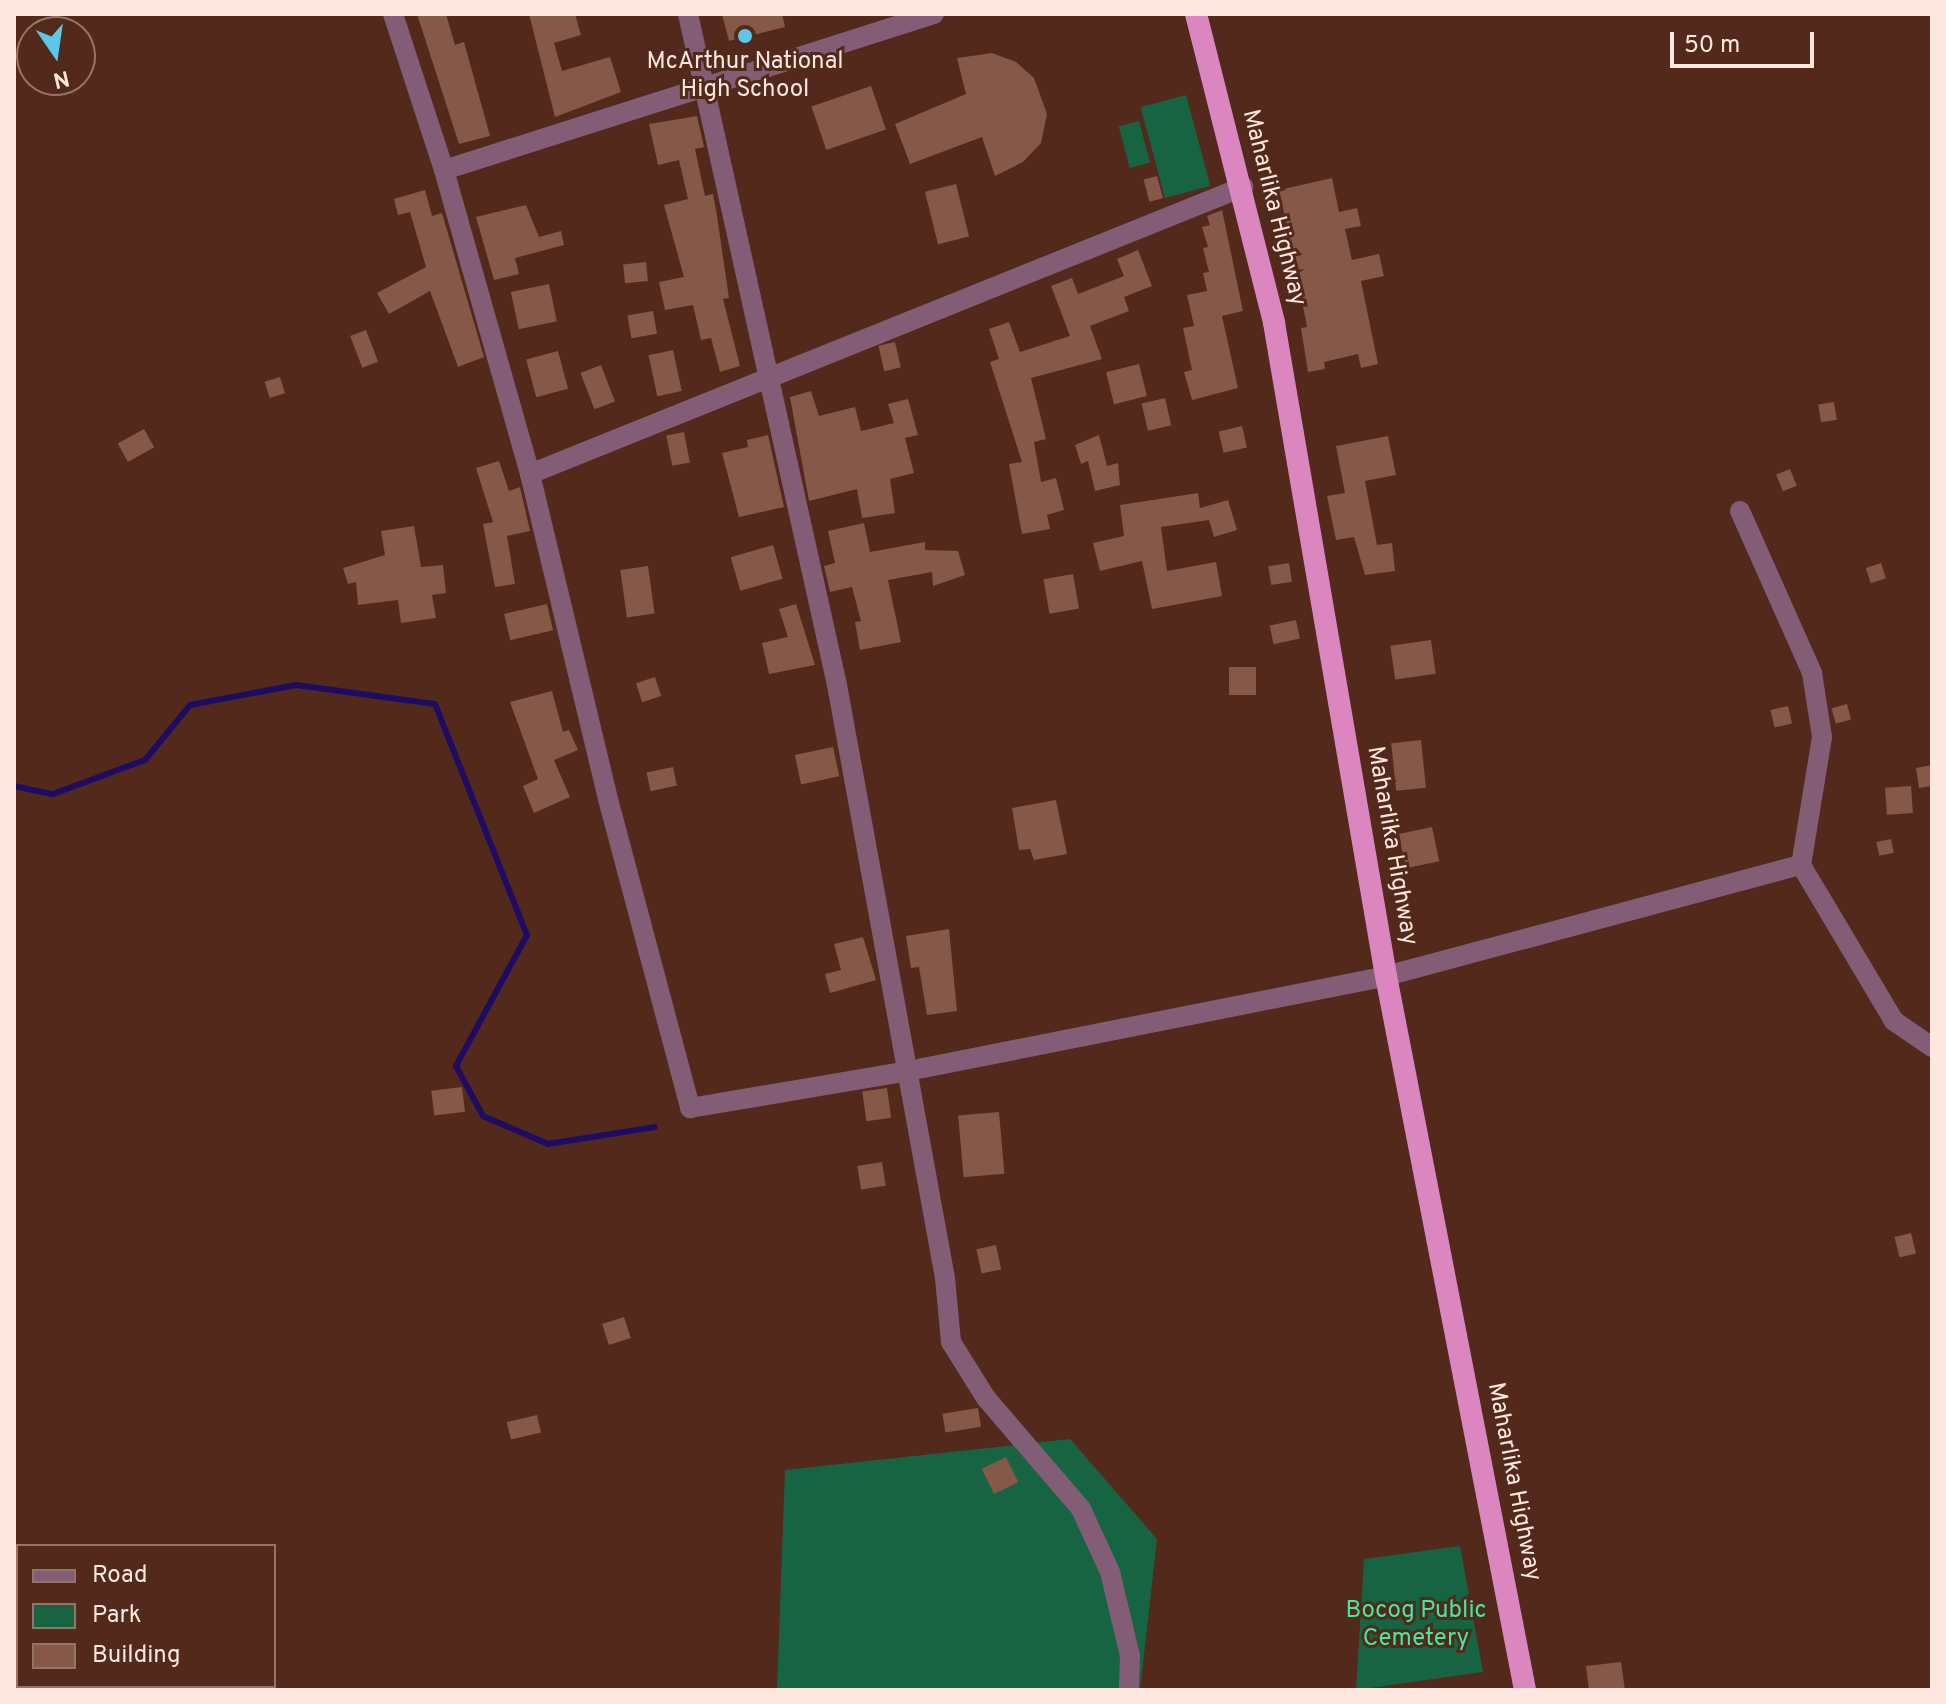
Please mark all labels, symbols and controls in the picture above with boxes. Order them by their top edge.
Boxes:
north arrow [16,16,96,96]
scale bar [1674,16,1818,66]
marker: McArthur National High School [736,27,754,45]
text: 50 m [1684,31,1740,61]
place label: McArthur National High School [646,49,844,105]
text: N [50,63,72,93]
street label: Maharlika Highway [1235,107,1311,309]
street label: Maharlika Highway [1359,744,1423,948]
street label: Maharlika Highway [1480,1380,1546,1584]
legend [16,1544,276,1688]
text: Road [92,1561,148,1591]
park label: Bocog Public Cemetery [1346,1598,1486,1654]
text: Park [92,1601,142,1631]
text: Building [92,1641,181,1671]

